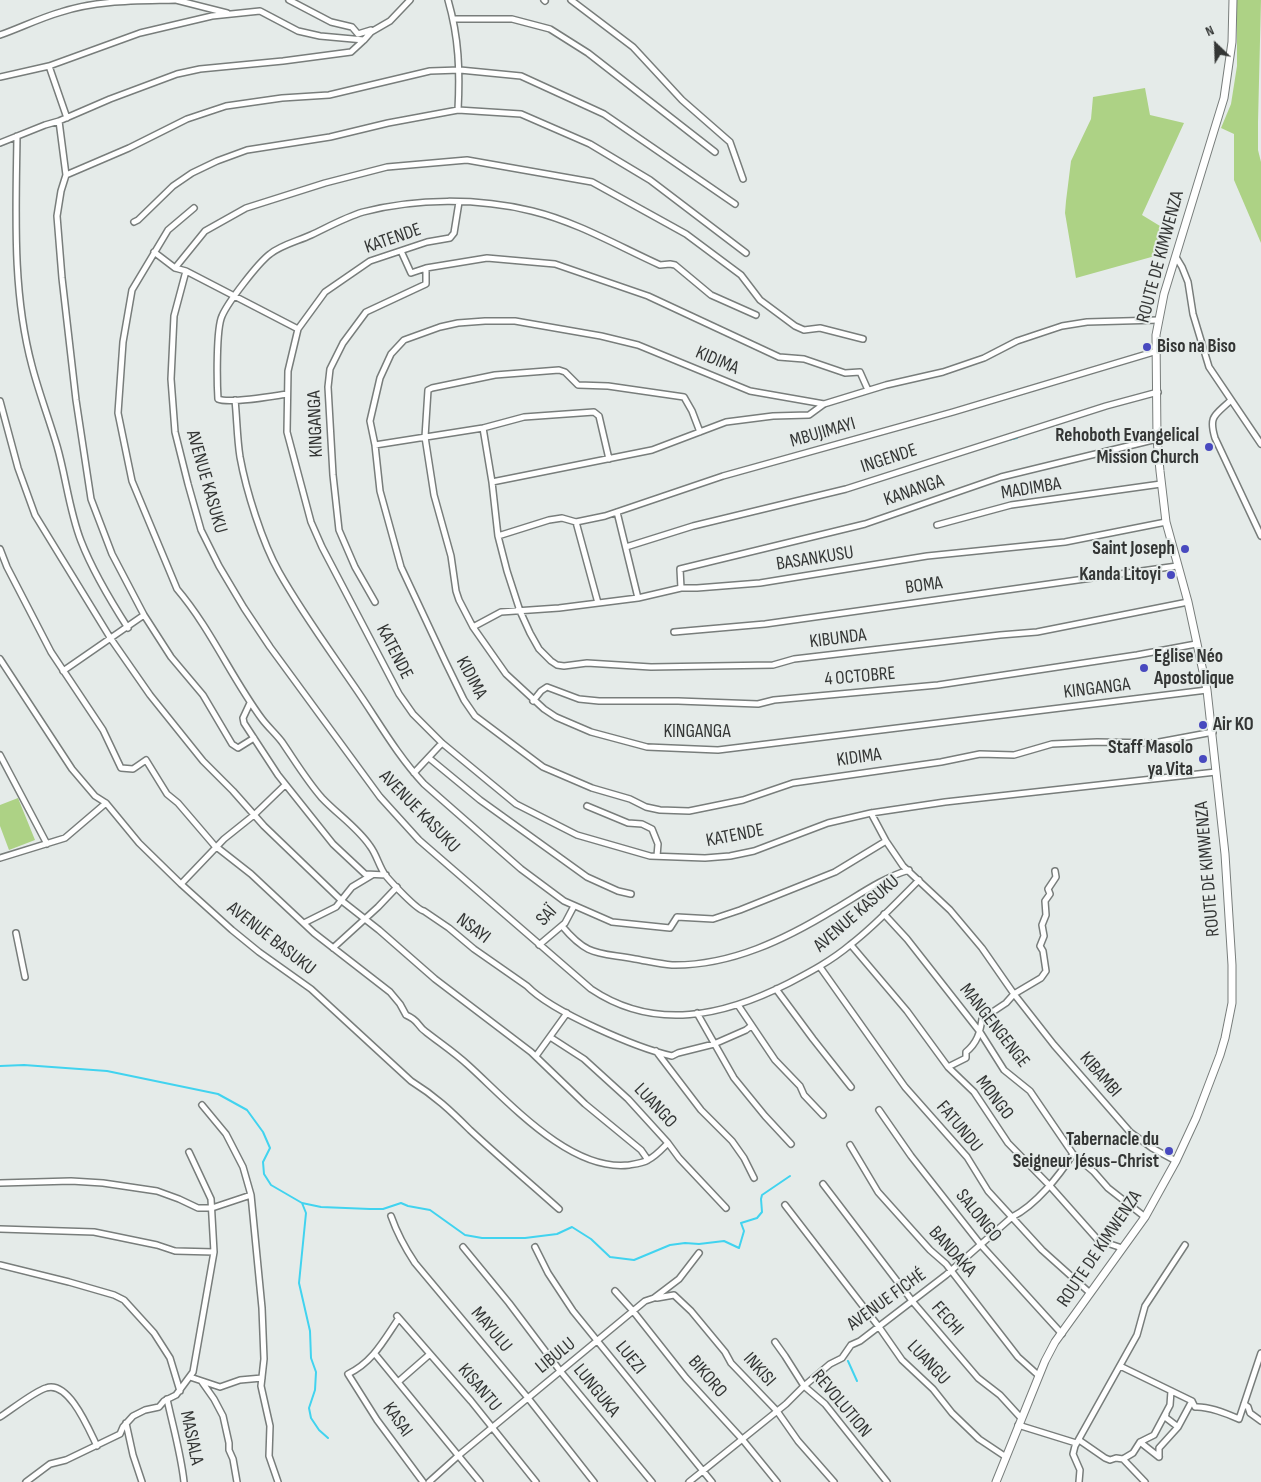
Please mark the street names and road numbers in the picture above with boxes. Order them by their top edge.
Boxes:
street label: ROUTE DE KIMWENZA [1132,189,1190,325]
street label: KATENDE [362,219,424,259]
street label: KIDIMA [692,342,742,380]
street label: KINGANGA [303,390,329,458]
street label: MBUJIMAYI [788,413,858,453]
street label: AVENUE KASUKU [180,428,232,536]
street label: INGENDE [858,439,920,479]
street label: KANANGA [881,470,947,512]
street label: MADIMBA [999,473,1063,505]
street label: BASANKUSU [775,542,855,576]
street label: BOMA [904,572,944,600]
street label: KATENDE [371,621,417,683]
street label: KIBUNDA [808,624,868,654]
street label: KIDIMA [450,653,492,703]
street label: 4 OCTOBRE [824,663,896,691]
street label: KINGANGA [1062,674,1132,704]
street label: KINGANGA [663,721,731,743]
street label: KIDIMA [835,744,883,772]
street label: AVENUE KASUKU [374,766,464,858]
street label: ROUTE DE KIMWENZA [1191,800,1225,938]
street label: KATENDE [704,819,766,853]
street label: AVENUE KASUKU [809,871,905,957]
street label: AVENUE BASUKU [222,897,320,981]
street label: SAÏ [532,901,562,931]
street label: NSAYI [451,909,495,949]
street label: MANGENGENGE [954,979,1034,1073]
street label: KIBAMBI [1074,1048,1126,1102]
street label: MONGO [970,1071,1018,1125]
street label: LUANGO [629,1079,681,1133]
street label: FATUNDU [931,1097,987,1157]
street label: SALONGO [950,1185,1006,1247]
street label: ROUTE DE KIMWENZA [1053,1186,1147,1312]
street label: BANDAKA [923,1222,981,1282]
street label: AVENUE FICHÉ [843,1264,931,1336]
street label: FECHI [926,1297,968,1341]
street label: MAYULU [466,1303,516,1357]
street label: LIBULU [531,1333,581,1379]
street label: LUANGU [902,1336,954,1390]
street label: LUEZI [610,1337,650,1379]
street label: INKISI [738,1348,780,1392]
street label: BIKORO [683,1351,731,1403]
street label: KISANTU [452,1359,506,1417]
street label: LUNGUKA [568,1360,624,1422]
street label: REVOLUTION [806,1366,876,1442]
street label: KASAI [377,1398,417,1442]
street label: MASIALA [174,1409,208,1467]

